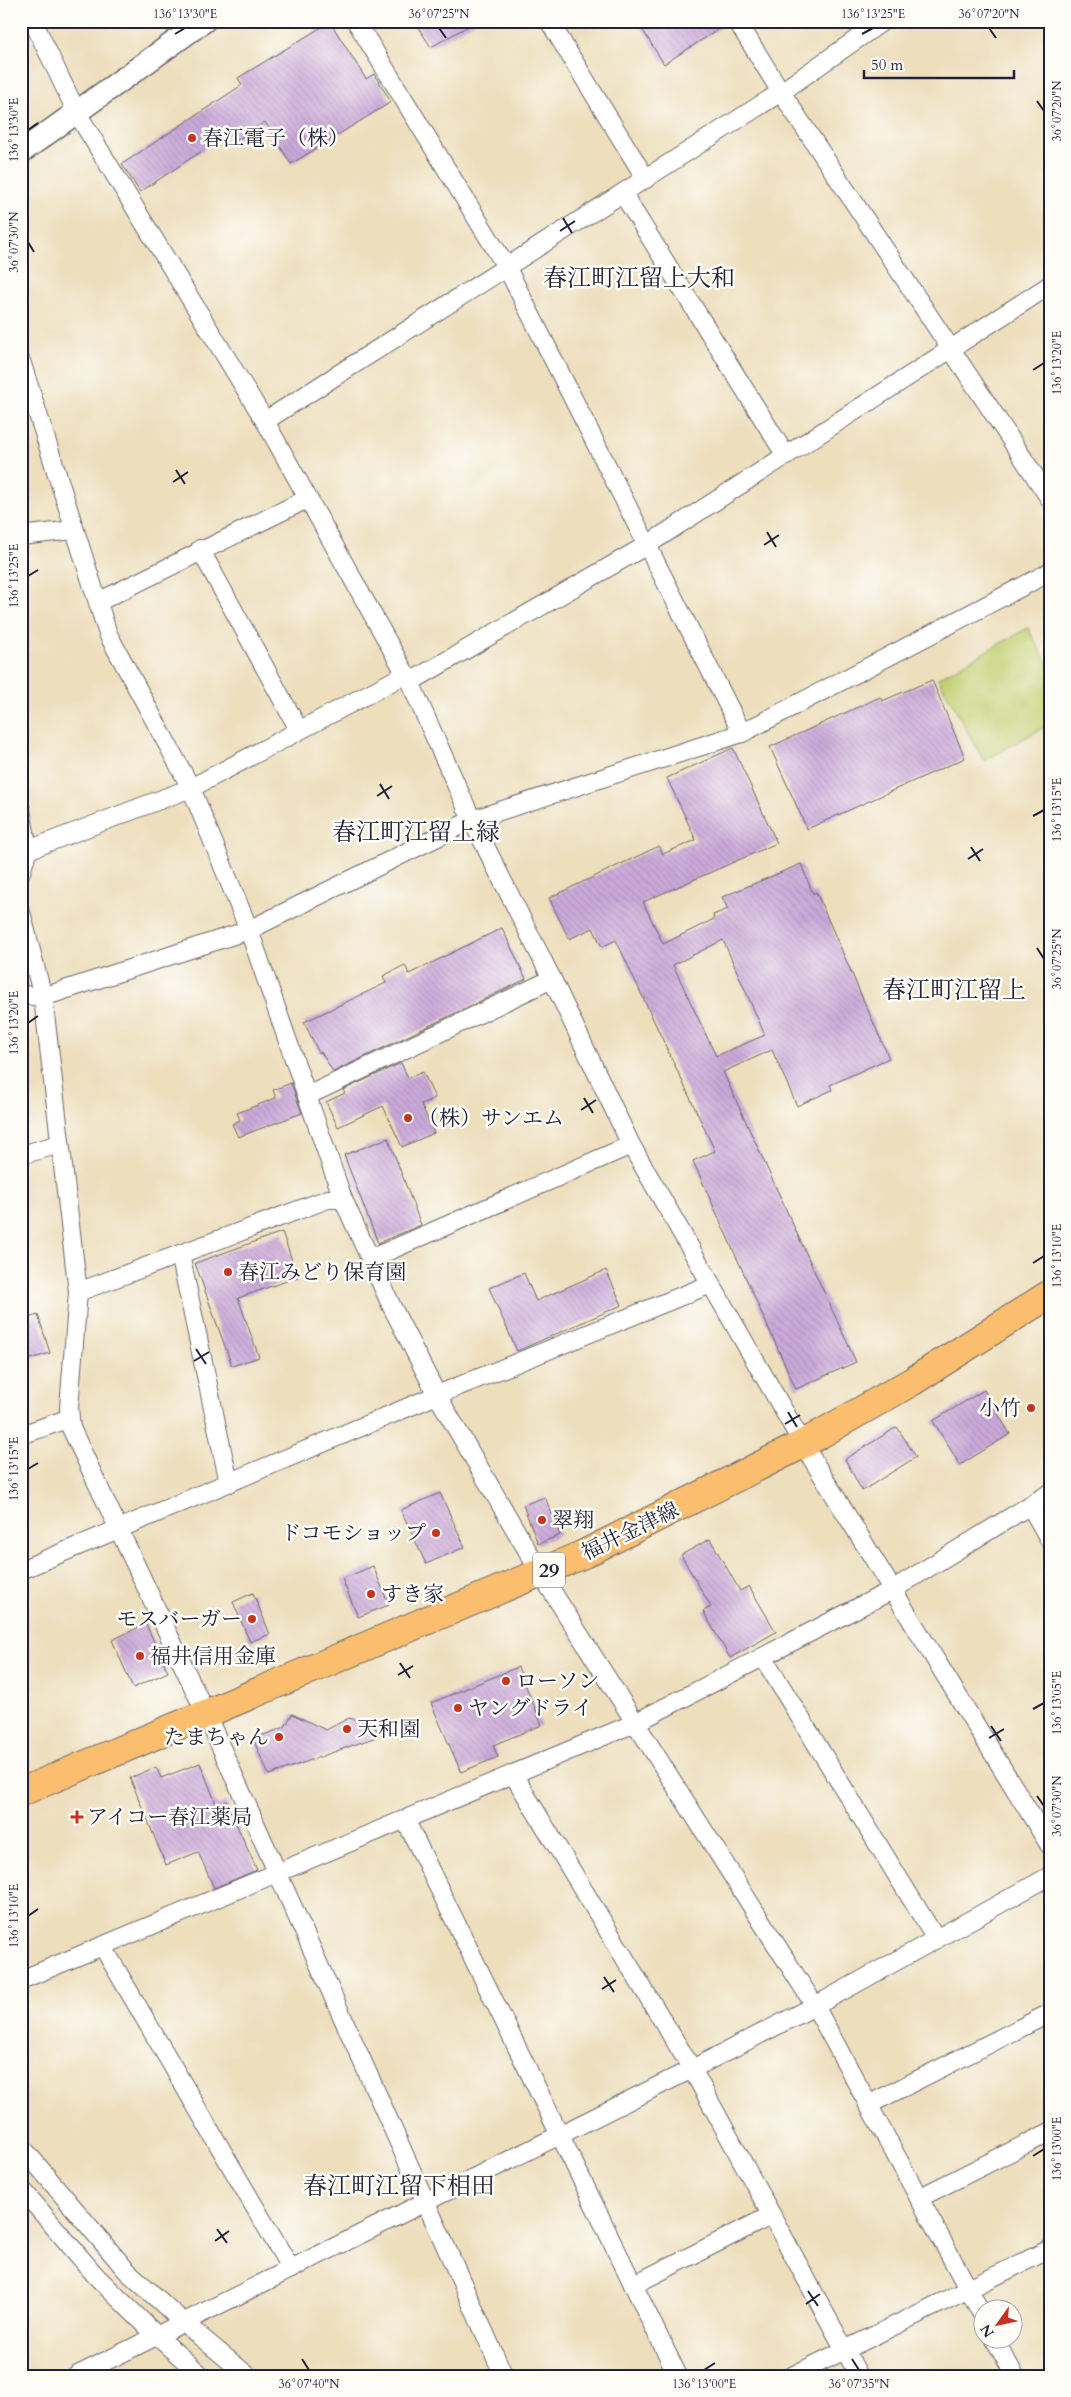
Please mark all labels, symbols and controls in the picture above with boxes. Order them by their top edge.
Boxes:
text: 136°13'30"E [153,6,217,22]
text: 36°07'25"N [409,6,470,22]
text: 136°13'25"E [841,6,905,22]
text: 36°07'20"N [959,6,1020,22]
scale bar [864,48,1014,80]
text: 50 m [871,55,903,75]
text: 36°07'20"N [1049,80,1065,141]
text: 136°13'30"E [6,98,22,162]
place label: 春江電子（株） [202,124,349,153]
marker: 春江電子（株） [186,132,198,144]
text: 36°07'30"N [6,211,22,272]
district label: 春江町江留上大和 [543,262,735,295]
text: 136°13'20"E [1049,331,1065,395]
text: 136°13'25"E [6,544,22,608]
text: 136°13'15"E [1049,778,1065,842]
district label: 春江町江留上緑 [332,816,500,849]
text: 36°07'25"N [1049,928,1065,989]
district label: 春江町江留上 [882,974,1026,1007]
text: 136°13'20"E [6,991,22,1055]
place label: （株）サンエム [418,1104,564,1133]
marker: （株）サンエム [402,1112,414,1124]
text: 136°13'10"E [1049,1224,1065,1288]
place label: 春江みどり保育園 [238,1258,406,1287]
marker: 春江みどり保育園 [222,1266,234,1278]
place label: 小竹 [979,1394,1021,1423]
marker: 小竹 [1025,1402,1037,1414]
text: 136°13'15"E [6,1437,22,1501]
street label: 福井金津線 [577,1495,684,1567]
place label: 翠翔 [552,1506,594,1535]
marker: 翠翔 [536,1514,548,1526]
place label: ドコモショップ [280,1519,426,1548]
marker: ドコモショップ [430,1527,442,1539]
road number: 29 [533,1552,565,1588]
place label: すき家 [381,1580,444,1609]
marker: すき家 [365,1588,377,1600]
place label: モスバーガー [116,1605,242,1634]
marker: モスバーガー [246,1613,258,1625]
place label: 福井信用金庫 [150,1642,276,1671]
marker: 福井信用金庫 [134,1650,146,1662]
place label: ローソン [516,1667,599,1696]
text: 136°13'05"E [1049,1671,1065,1735]
marker: ローソン [500,1675,512,1687]
place label: ヤングドライ [468,1694,593,1723]
marker: ヤングドライ [452,1702,464,1714]
place label: 天和園 [357,1715,420,1744]
place label: たまちゃん [164,1723,269,1752]
marker: 天和園 [341,1723,353,1735]
marker: たまちゃん [273,1731,285,1743]
text: 36°07'30"N [1049,1775,1065,1836]
place label: アイコー春江薬局 [87,1803,252,1832]
marker: アイコー春江薬局 [71,1811,83,1823]
text: 136°13'10"E [6,1884,22,1948]
text: 136°13'00"E [1049,2117,1065,2181]
district label: 春江町江留下相田 [303,2170,495,2203]
north arrow [974,2300,1024,2350]
text: N [976,2321,999,2341]
text: 36°07'40"N [279,2376,340,2392]
text: 136°13'00"E [672,2376,736,2392]
text: 36°07'35"N [829,2376,890,2392]

